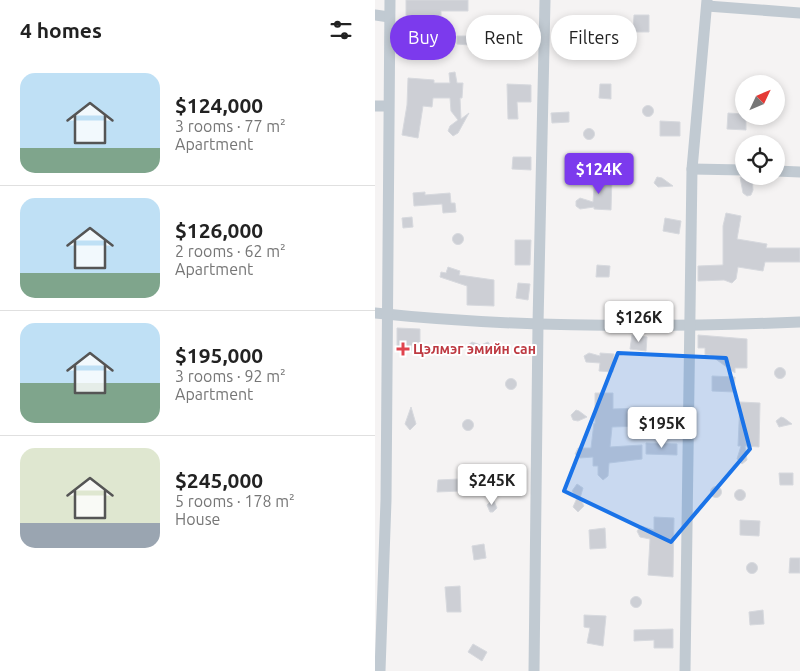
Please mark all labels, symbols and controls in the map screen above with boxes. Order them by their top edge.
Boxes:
chip: Buy [390,15,456,60]
chip: Rent [466,15,541,60]
chip: Filters [551,15,637,60]
icon: filters [327,16,355,44]
text: 4 homes [20,18,102,42]
north arrow [735,75,785,125]
map controls [735,75,785,185]
icon: home [60,93,120,153]
text: $124,000 [175,93,263,117]
text: 3 rooms · 77 m² [175,117,286,135]
text: Apartment [175,135,253,153]
button: locate [735,135,785,185]
pin: $124K [564,152,634,195]
text: $124K [576,160,622,178]
icon: home [60,218,120,278]
text: $126,000 [175,218,263,242]
text: 2 rooms · 62 m² [175,242,286,260]
text: Apartment [175,260,253,278]
pin: $126K [604,300,674,343]
text: $126K [616,308,662,326]
place label: Цэлмэг эмийн сан [413,341,536,357]
icon: home [60,343,120,403]
text: $195,000 [175,343,263,367]
marker: Цэлмэг эмийн сан [397,343,409,355]
text: 3 rooms · 92 m² [175,367,286,385]
text: Apartment [175,385,253,403]
pin: $195K [627,406,697,449]
text: $195K [639,414,685,432]
pin: $245K [457,464,527,506]
icon: home [60,468,120,528]
text: $245,000 [175,468,263,492]
text: $245K [469,471,515,489]
text: 5 rooms · 178 m² [175,492,295,510]
text: House [175,510,220,528]

